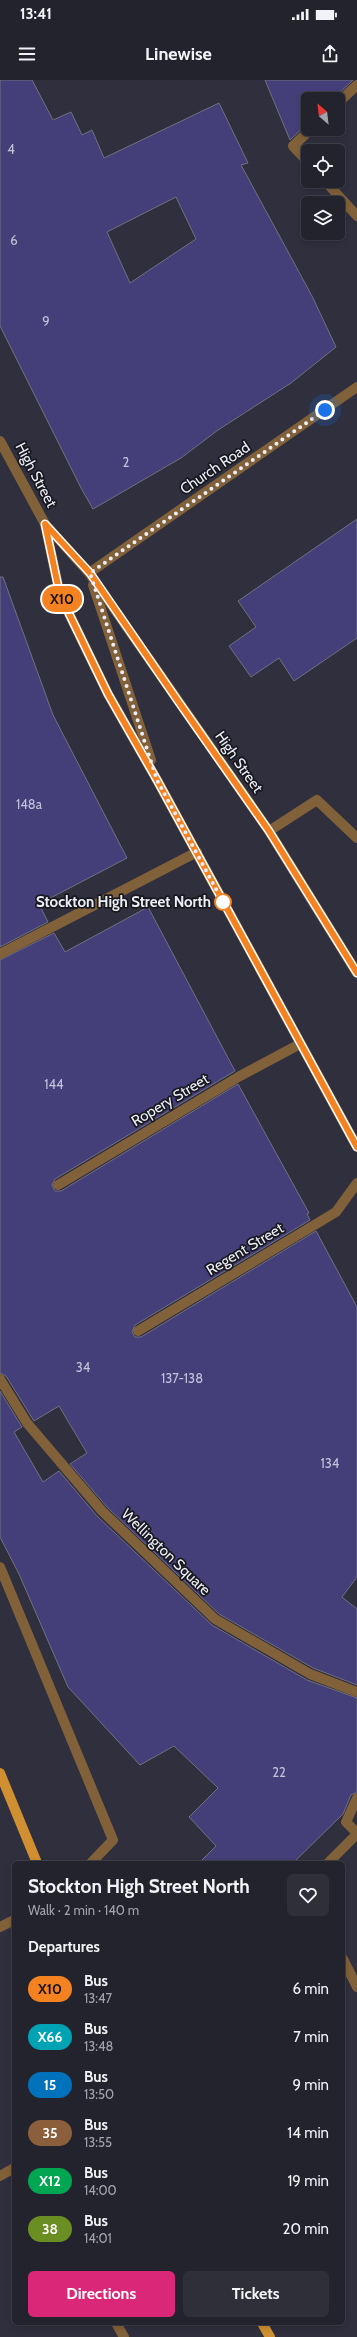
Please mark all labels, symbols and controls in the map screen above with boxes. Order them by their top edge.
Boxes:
text: 13:41 [20,5,52,23]
icon: menu [16,43,38,65]
text: Linewise [145,43,212,65]
icon: share [319,43,341,65]
north arrow [301,92,345,136]
map controls [301,92,345,240]
house number: 4 [7,141,15,157]
button: locate [301,144,345,188]
button: layers [301,196,345,240]
house number: 6 [10,232,18,248]
house number: 9 [42,313,50,329]
your location [315,400,335,420]
street label: Church Road [177,438,253,498]
street label: High Street [11,439,61,511]
house number: 2 [123,454,130,470]
line badge: X10 [39,586,85,612]
text: X10 [50,590,74,608]
street label: High Street [211,728,267,796]
house number: 148a [16,796,43,812]
place label: Stockton High Street North [36,893,211,911]
marker: Stockton High Street North [214,893,232,911]
street label: Ropery Street [128,1070,212,1130]
house number: 144 [44,1076,64,1092]
street label: Regent Street [203,1219,287,1279]
house number: 34 [76,1359,91,1375]
house number: 137-138 [161,1370,203,1386]
house number: 134 [321,1455,340,1471]
street label: Wellington Square [118,1505,214,1599]
house number: 22 [272,1764,286,1780]
button: heart [287,1874,329,1916]
text: Stockton High Street North [28,1875,250,1898]
text: Walk · 2 min · 140 m [28,1902,139,1918]
text: Departures [28,1938,100,1956]
text: Bus [84,1972,108,1990]
text: X10 [38,1980,62,1998]
text: 6 min [292,1980,329,1998]
text: 13:47 [84,1990,112,2006]
text: Bus [84,2020,108,2038]
text: X66 [38,2028,62,2046]
text: 7 min [293,2028,329,2046]
text: 13:48 [84,2038,113,2054]
text: Bus [84,2068,108,2086]
text: 15 [44,2076,56,2094]
text: 9 min [292,2076,329,2094]
text: 13:50 [84,2086,114,2102]
text: Bus [84,2116,108,2134]
text: 35 [42,2124,58,2142]
text: 14 min [287,2124,329,2142]
text: 13:55 [84,2134,112,2150]
text: Bus [84,2164,108,2182]
text: X12 [39,2172,61,2190]
text: 19 min [287,2172,329,2190]
text: 14:00 [84,2182,117,2198]
text: Bus [84,2212,108,2230]
text: 38 [42,2220,58,2238]
text: 20 min [283,2220,329,2238]
text: 14:01 [84,2230,112,2246]
button: Directions [28,2271,175,2317]
button: Tickets [183,2271,329,2317]

